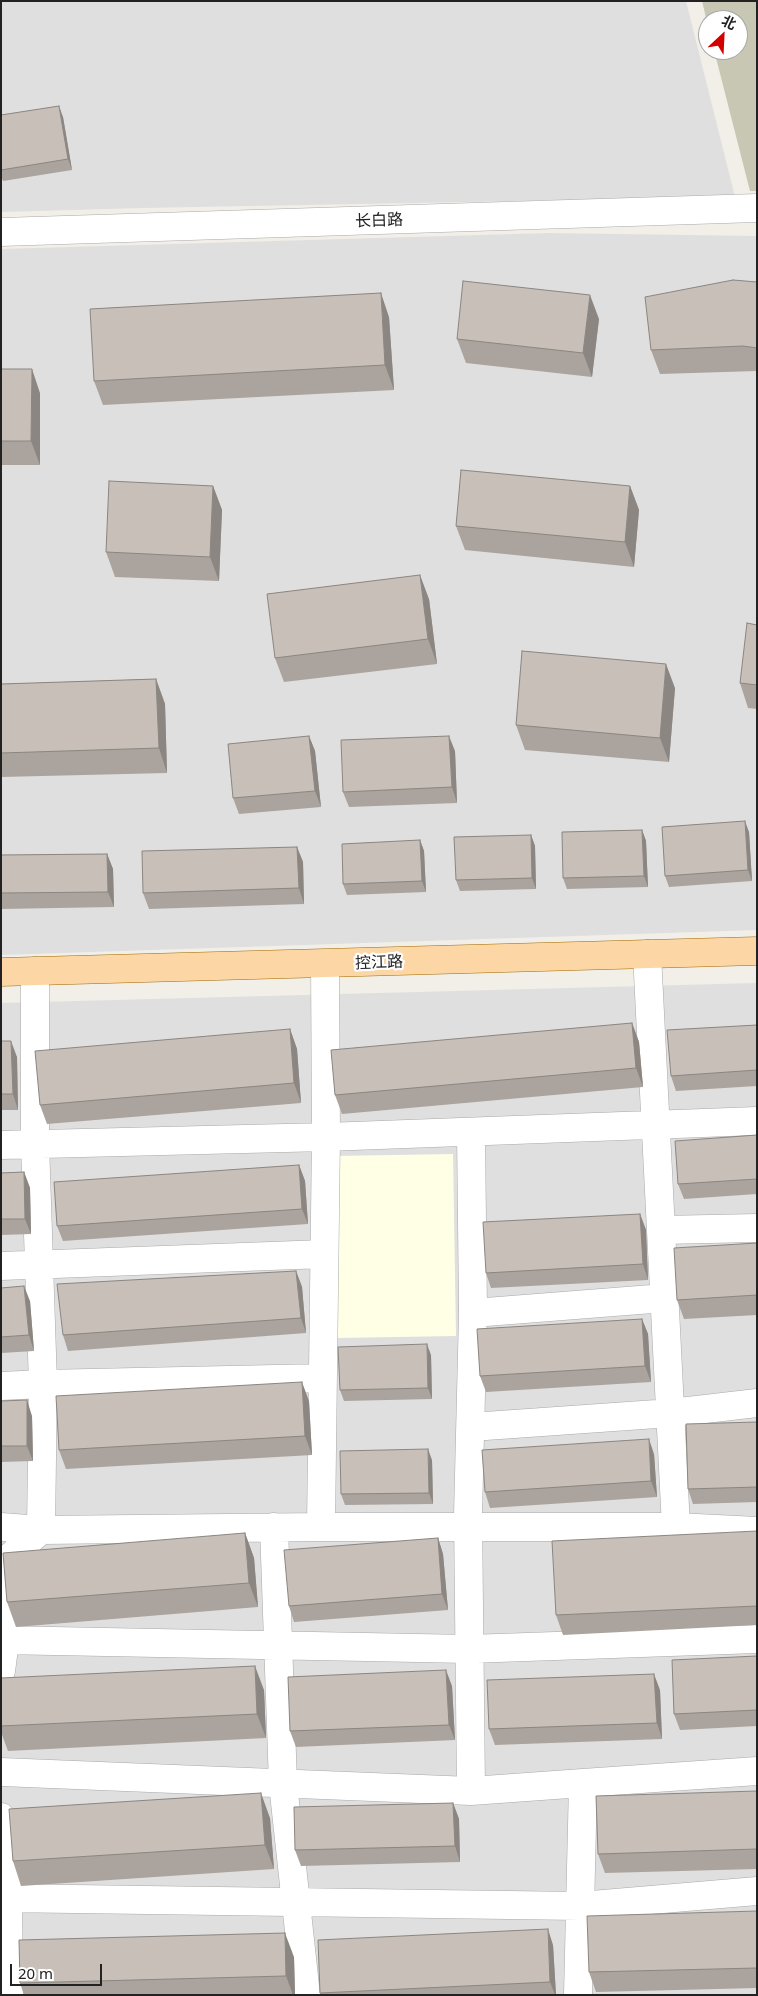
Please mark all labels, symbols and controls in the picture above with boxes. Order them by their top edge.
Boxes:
north arrow [698,10,748,60]
text: 北 [719,10,739,33]
street label: 长白路 [355,211,403,231]
street label: 控江路 [355,953,403,973]
scale bar [12,1954,105,1986]
text: 20 m [18,1963,53,1983]

